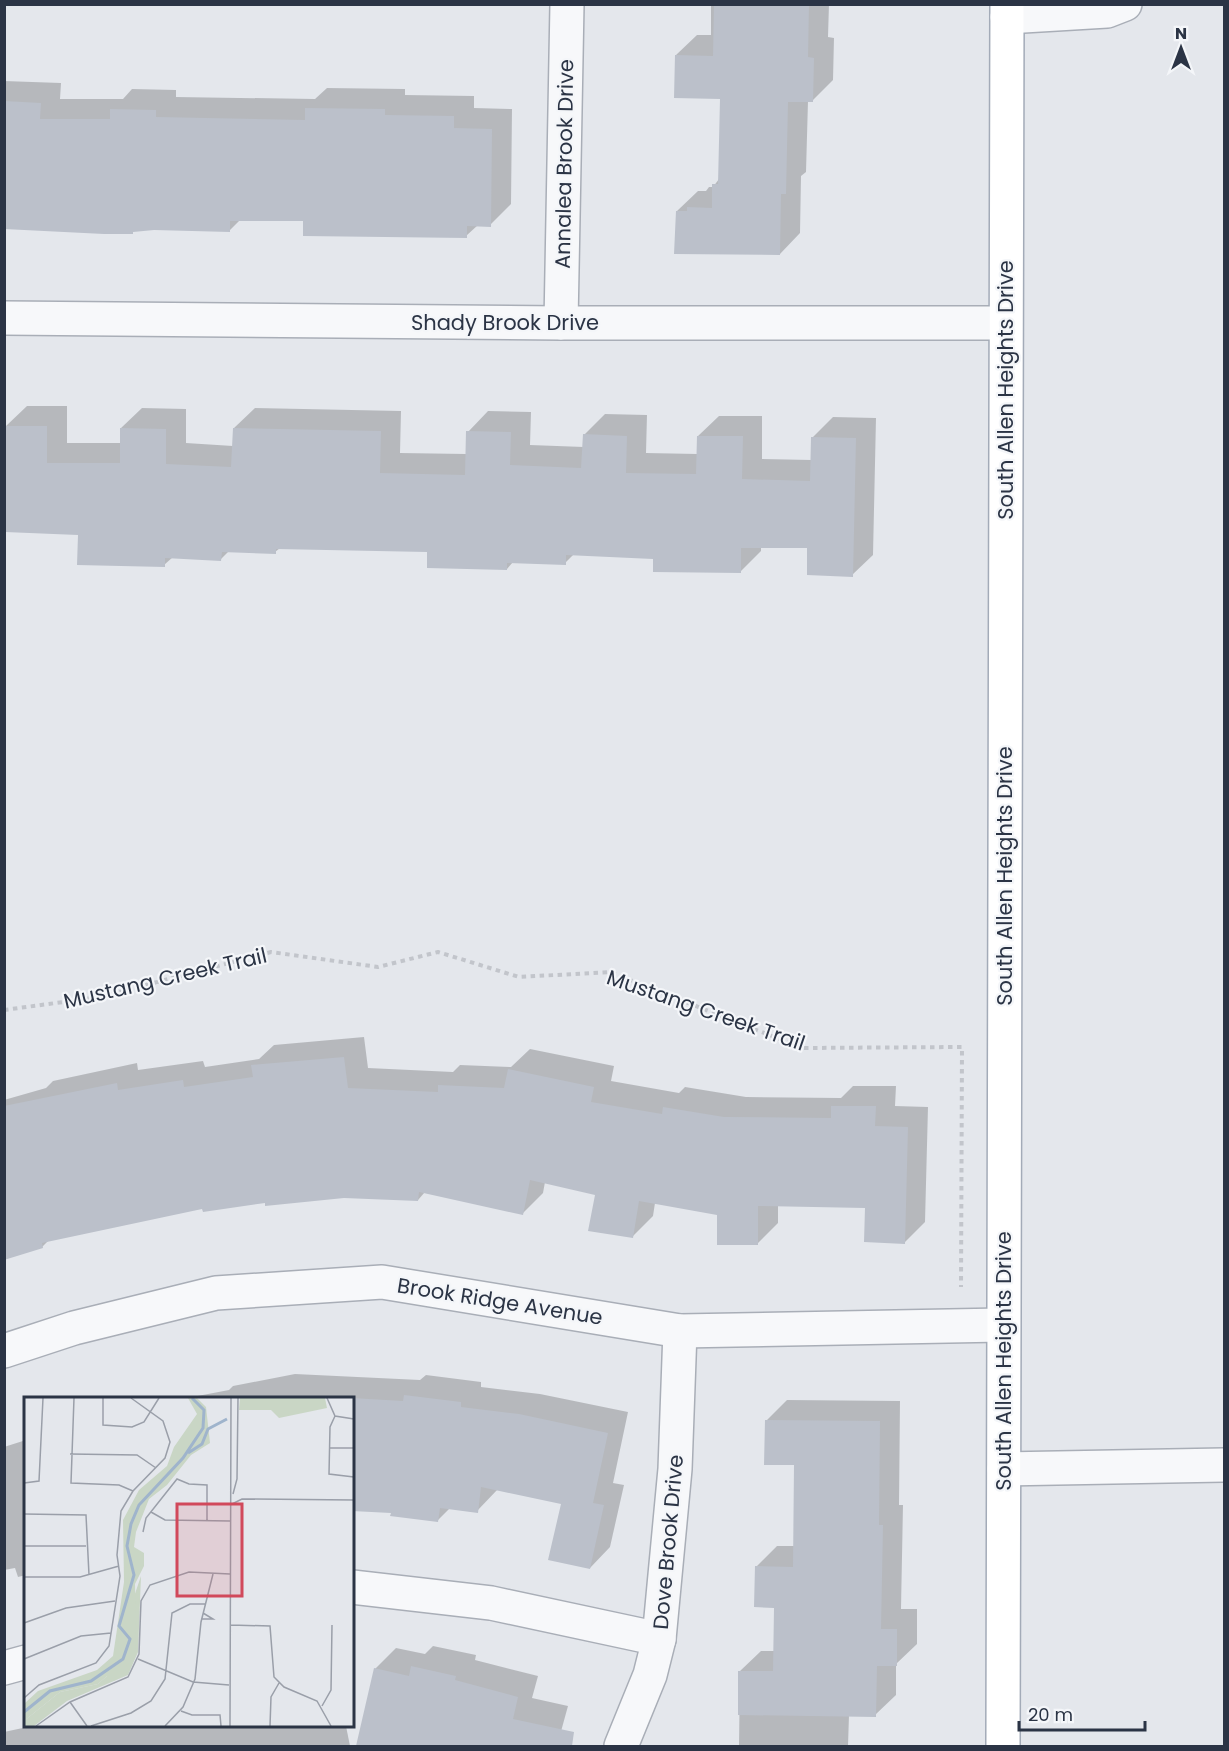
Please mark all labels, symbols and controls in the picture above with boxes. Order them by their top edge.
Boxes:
north arrow [1151,18,1211,78]
text: N [1175,22,1187,45]
street label: Annalea Brook Drive [548,59,580,269]
street label: South Allen Heights Drive [991,260,1020,520]
street label: Shady Brook Drive [411,308,599,337]
street label: South Allen Heights Drive [990,746,1019,1006]
street label: Mustang Creek Trail [61,940,269,1016]
street label: Mustang Creek Trail [603,962,809,1058]
street label: South Allen Heights Drive [989,1231,1018,1491]
street label: Brook Ridge Avenue [395,1270,605,1332]
inset map [24,1397,354,1727]
street label: Dove Brook Drive [646,1453,690,1631]
scale bar [1019,1694,1145,1732]
text: 20 m [1028,1702,1073,1727]

